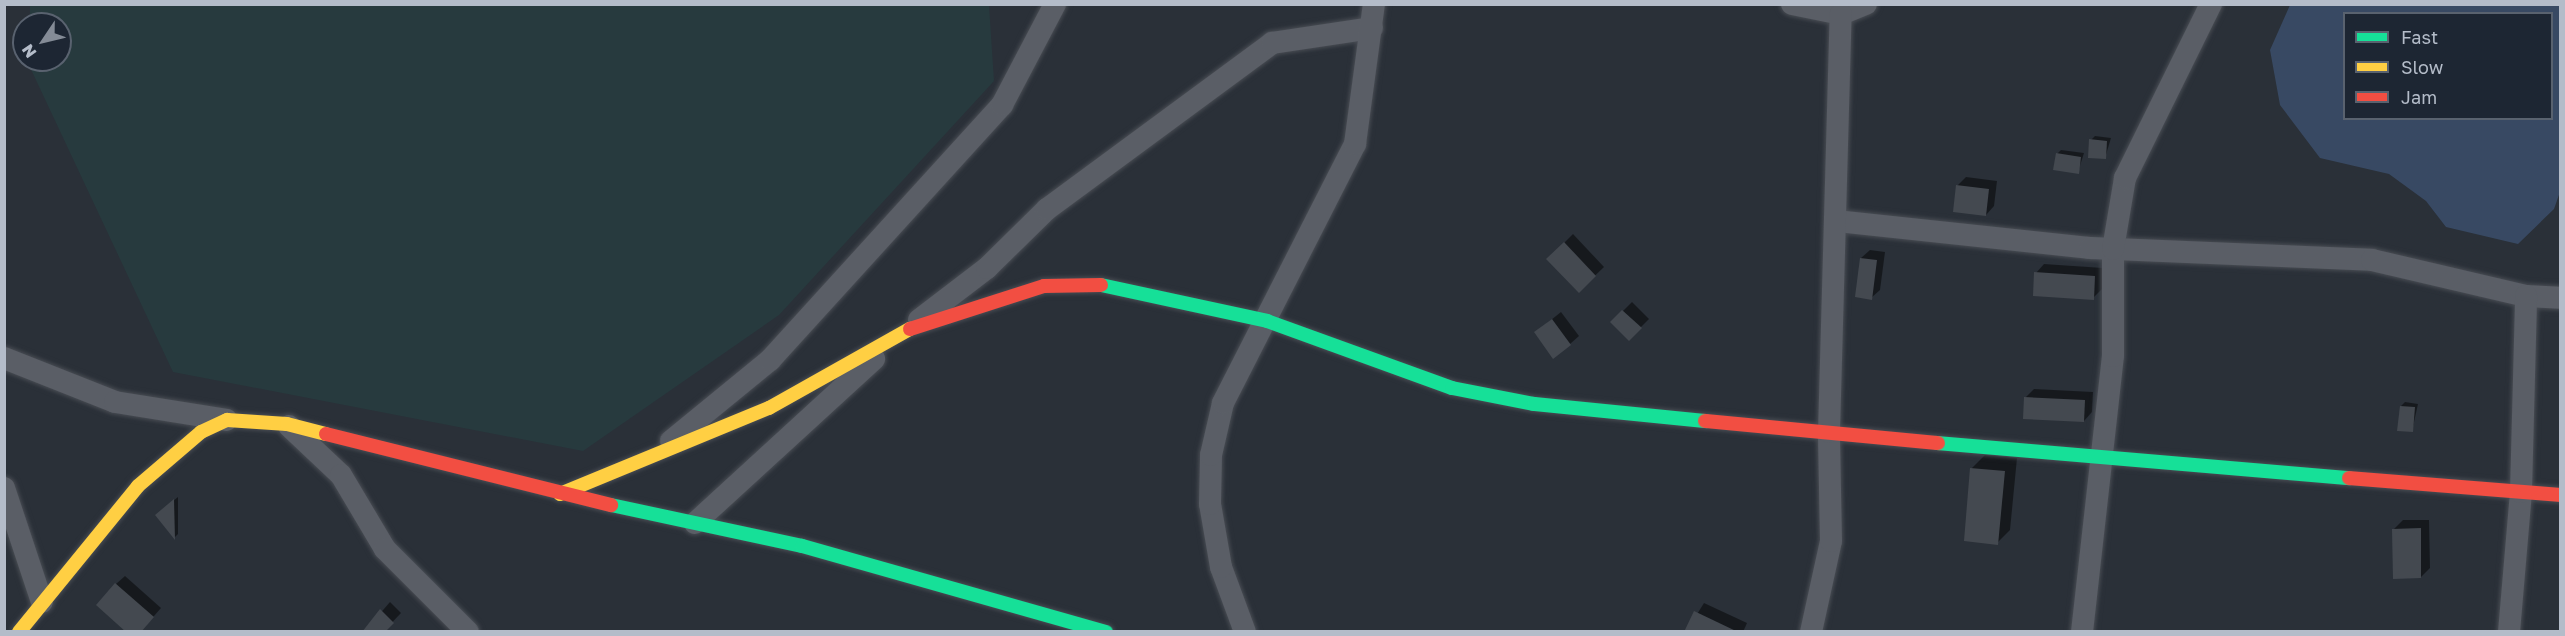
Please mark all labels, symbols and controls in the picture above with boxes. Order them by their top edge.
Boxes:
north arrow [12,12,72,72]
legend [2343,12,2553,120]
text: Fast [2401,26,2438,48]
text: N [17,40,41,62]
text: Slow [2401,56,2443,78]
text: Jam [2401,86,2437,108]

